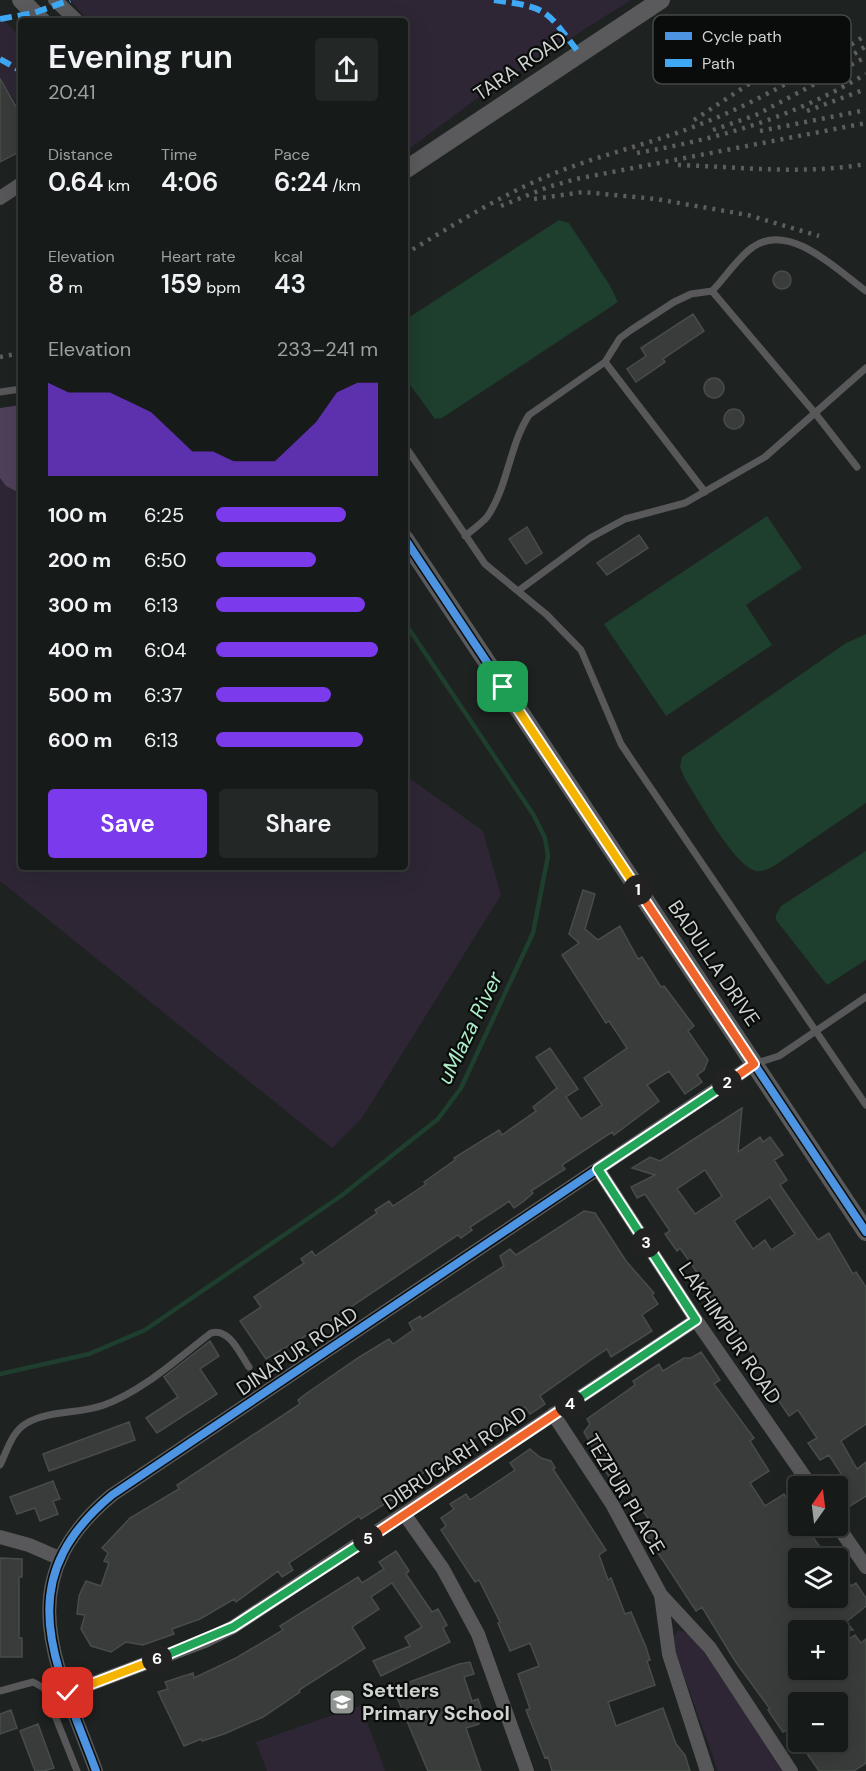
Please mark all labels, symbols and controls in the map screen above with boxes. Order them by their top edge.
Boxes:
legend [653,15,851,84]
street label: TARA ROAD [468,25,572,107]
text: Cycle path [702,26,782,47]
text: Evening run [48,35,233,78]
button: share [315,38,378,101]
text: Path [702,53,735,74]
text: 20:41 [48,79,95,105]
text: Distance [48,144,113,165]
text: Time [161,144,197,165]
text: Pace [274,144,310,165]
text: 0.64 [48,165,104,199]
text: 4:06 [161,165,218,199]
text: 6:24 [274,165,328,199]
text: km [104,175,130,196]
text: /km [328,175,361,196]
text: Elevation [48,246,115,267]
text: Heart rate [161,246,236,267]
text: kcal [274,246,303,267]
text: 8 [48,267,64,301]
text: 159 [161,267,202,301]
text: 43 [274,267,306,301]
text: m [64,277,83,298]
text: bpm [202,277,240,298]
text: Elevation [48,336,131,362]
text: 233–241 m [277,336,378,362]
text: 100 m [48,502,107,528]
text: 6:25 [144,502,184,528]
text: 200 m [48,547,111,573]
text: 6:50 [144,547,186,573]
text: 300 m [48,592,112,618]
text: 6:13 [144,592,179,618]
text: 400 m [48,637,113,663]
text: 6:04 [144,637,186,663]
pin [477,661,528,712]
icon: arrive [486,670,519,703]
text: 500 m [48,682,112,708]
text: 6:37 [144,682,183,708]
text: 600 m [48,727,112,753]
text: 6:13 [144,727,179,753]
button: Save [48,789,207,858]
button: Share [219,789,378,858]
pin: 1 [623,875,653,905]
text: 1 [635,879,641,900]
street label: BADULLA DRIVE [662,895,766,1031]
water label: uMlaza River [431,966,510,1089]
pin: 2 [712,1068,742,1098]
text: 2 [722,1072,732,1093]
pin: 3 [631,1228,661,1258]
text: 3 [641,1232,651,1253]
street label: LAKHIMPUR ROAD [673,1257,787,1409]
street label: DINAPUR ROAD [231,1301,363,1401]
pin: 4 [555,1389,585,1419]
text: 4 [565,1393,575,1414]
street label: DIBRUGARH ROAD [378,1400,532,1516]
street label: TEZPUR PLACE [579,1429,671,1559]
north arrow [788,1476,848,1536]
map controls [788,1476,848,1752]
pin: 5 [353,1524,383,1554]
text: 5 [363,1528,373,1549]
button: layers [788,1548,848,1608]
button: + [788,1620,848,1680]
pin: 6 [142,1644,172,1674]
text: 6 [152,1648,162,1669]
pin [42,1667,93,1718]
icon: check [51,1676,84,1709]
place label: Settlers Primary School [362,1677,510,1726]
school or university icon: Settlers Primary School [327,1687,357,1717]
button: − [788,1692,848,1752]

